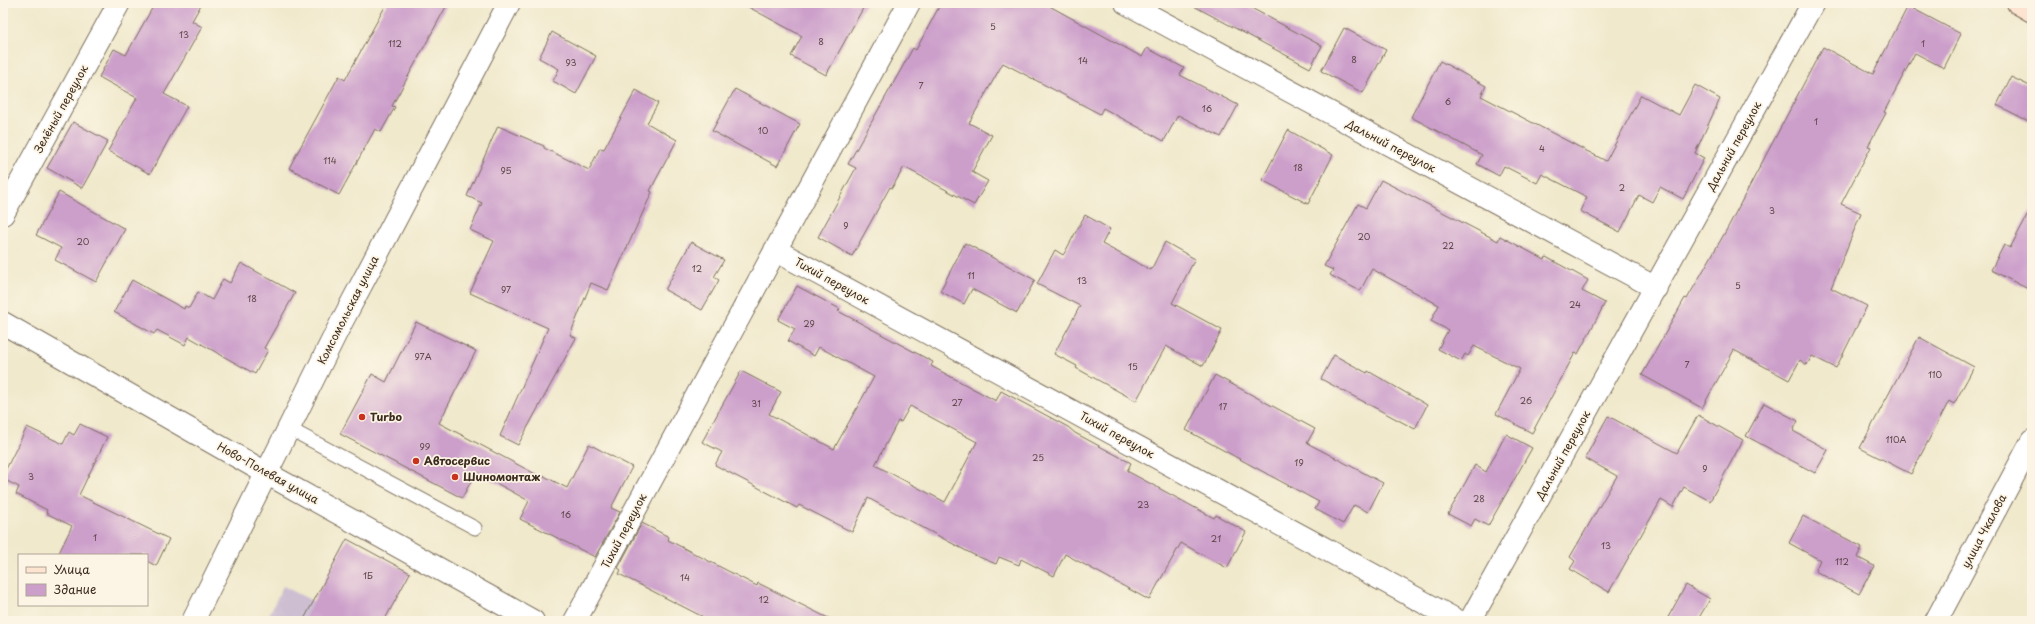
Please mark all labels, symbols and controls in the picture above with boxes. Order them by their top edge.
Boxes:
house number: 5 [990,19,996,33]
house number: 13 [179,27,189,41]
house number: 8 [818,34,824,48]
house number: 112 [388,36,402,50]
house number: 1 [1921,36,1925,50]
house number: 8 [1351,52,1357,66]
house number: 14 [1078,53,1088,67]
house number: 93 [566,55,577,69]
street label: Зелёный переулок [29,61,92,156]
house number: 7 [918,78,924,92]
house number: 6 [1445,94,1451,108]
street label: Дальний переулок [1701,98,1765,194]
house number: 16 [1202,101,1212,115]
street label: Дальний переулок [1342,114,1440,177]
house number: 1 [1814,114,1818,128]
house number: 10 [758,123,769,137]
house number: 4 [1539,141,1545,155]
house number: 114 [323,153,337,167]
house number: 18 [1293,160,1303,174]
house number: 95 [500,163,512,177]
house number: 2 [1619,180,1625,194]
house number: 3 [1769,203,1775,217]
house number: 9 [843,218,849,232]
house number: 20 [1358,229,1371,243]
house number: 20 [77,234,90,248]
house number: 22 [1442,238,1454,252]
street label: Комсомольская улица [313,252,382,367]
street label: Тихий переулок [792,253,873,308]
house number: 12 [692,261,702,275]
house number: 11 [967,268,975,282]
house number: 13 [1077,273,1087,287]
house number: 5 [1735,278,1741,292]
house number: 97 [501,282,511,296]
house number: 18 [247,291,257,305]
house number: 24 [1569,297,1581,311]
house number: 29 [803,316,815,330]
house number: 97А [414,349,432,363]
house number: 7 [1684,357,1690,371]
house number: 15 [1128,359,1138,373]
house number: 110 [1928,367,1942,381]
house number: 26 [1520,393,1532,407]
house number: 27 [951,395,963,409]
house number: 31 [751,396,761,410]
house number: 17 [1219,399,1228,413]
street label: Тихий переулок [1077,407,1158,462]
street label: Дальний переулок [1530,407,1594,503]
place label: Turbo [370,408,403,425]
marker: Turbo [357,412,367,422]
house number: 110А [1885,432,1907,446]
street label: Ново-Полевая улица [214,438,322,508]
house number: 99 [420,439,431,453]
house number: 25 [1032,450,1044,464]
place label: Автосервис [424,452,490,469]
house number: 19 [1294,455,1304,469]
marker: Автосервис [411,456,421,466]
house number: 9 [1702,461,1708,475]
place label: Шиномонтаж [463,468,540,485]
house number: 3 [28,469,34,483]
marker: Шиномонтаж [450,472,460,482]
street label: Тихий переулок [597,490,651,571]
house number: 28 [1473,491,1485,505]
street label: улица Чкалова [1957,491,2010,571]
house number: 23 [1137,497,1149,511]
house number: 16 [561,507,571,521]
house number: 1 [93,530,97,544]
house number: 21 [1211,531,1221,545]
house number: 13 [1601,538,1611,552]
legend [18,554,148,606]
house number: 112 [1835,554,1849,568]
text: Улица [54,560,90,578]
house number: 1Б [363,568,373,582]
house number: 14 [680,570,690,584]
text: Здание [54,580,96,598]
house number: 12 [759,592,769,606]

